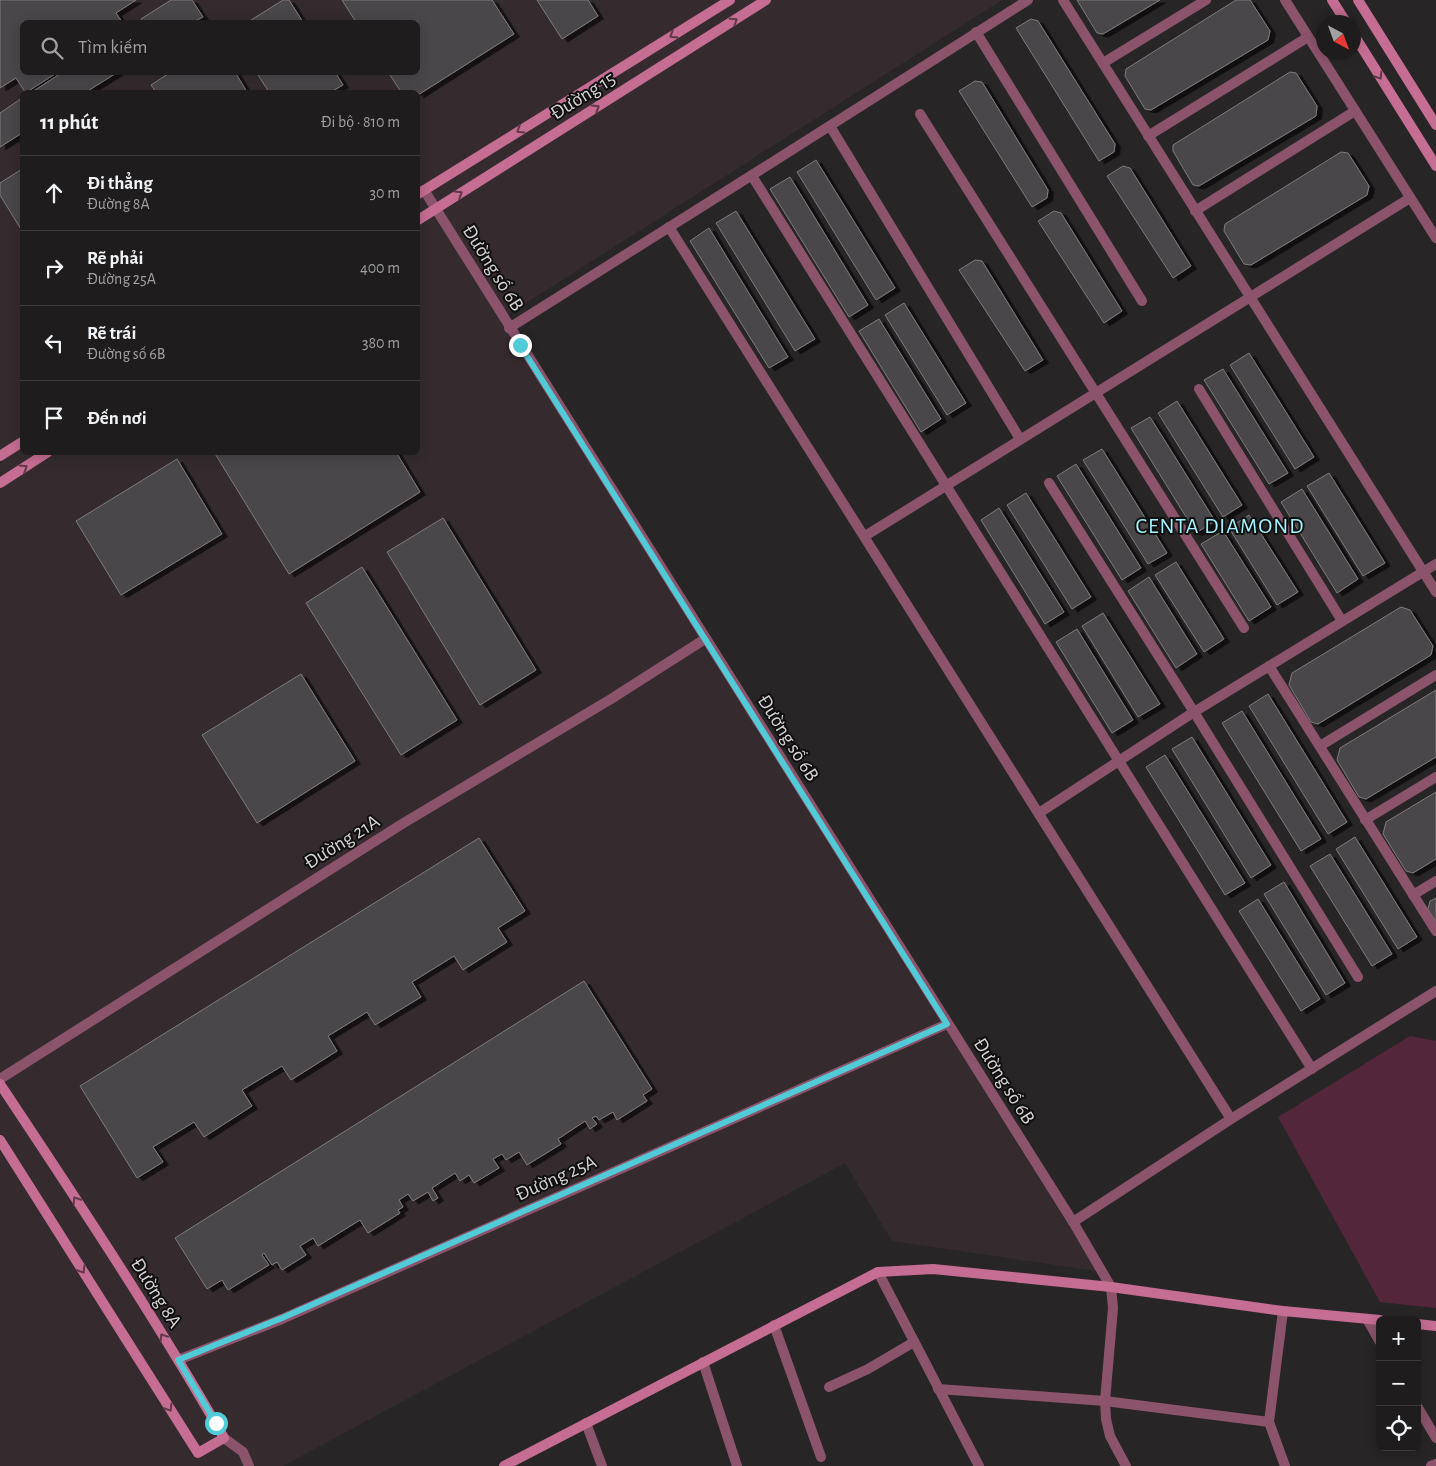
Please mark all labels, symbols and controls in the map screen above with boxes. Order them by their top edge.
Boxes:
north arrow [1316,15,1361,60]
one-way arrow [728,17,737,27]
search box [20,20,420,75]
one-way arrow [670,29,679,38]
icon: search [38,34,66,62]
text: Tìm kiếm [78,38,147,57]
street label: Đường 15 [547,68,619,124]
one-way arrow [1373,71,1383,80]
one-way arrow [591,104,600,114]
text: 11 phút [40,112,98,133]
text: Đi bộ · 810 m [321,114,400,130]
one-way arrow [517,124,526,133]
text: Đi thẳng [87,174,153,193]
icon: ahead [40,179,68,207]
text: 30 m [370,185,400,201]
one-way arrow [453,191,462,200]
text: Đường 8A [87,196,150,212]
street label: Đường số 6B [459,221,527,315]
text: Rẽ phải [87,249,144,268]
icon: right [40,254,68,282]
text: 400 m [360,260,400,276]
text: Đường 25A [87,271,156,287]
text: Rẽ trái [87,324,136,343]
icon: left [40,329,68,357]
route end [509,334,532,357]
text: 380 m [362,335,400,351]
text: Đường số 6B [87,346,165,362]
icon: arrive [40,404,68,432]
text: Đến nơi [87,409,147,428]
one-way arrow [18,464,27,474]
district label: CENTA DIAMOND [1135,515,1305,537]
street label: Đường số 6B [754,691,822,785]
street label: Đường 21A [301,811,384,873]
street label: Đường số 6B [970,1034,1038,1128]
street label: Đường 25A [513,1151,600,1205]
one-way arrow [73,1196,82,1205]
street label: Đường 8A [127,1254,185,1332]
one-way arrow [76,1265,85,1274]
map controls [1376,1316,1421,1451]
button: + [1376,1316,1421,1361]
one-way arrow [160,1333,169,1342]
button: − [1376,1361,1421,1406]
one-way arrow [163,1402,172,1411]
button: locate [1376,1406,1421,1451]
route start [205,1412,228,1435]

